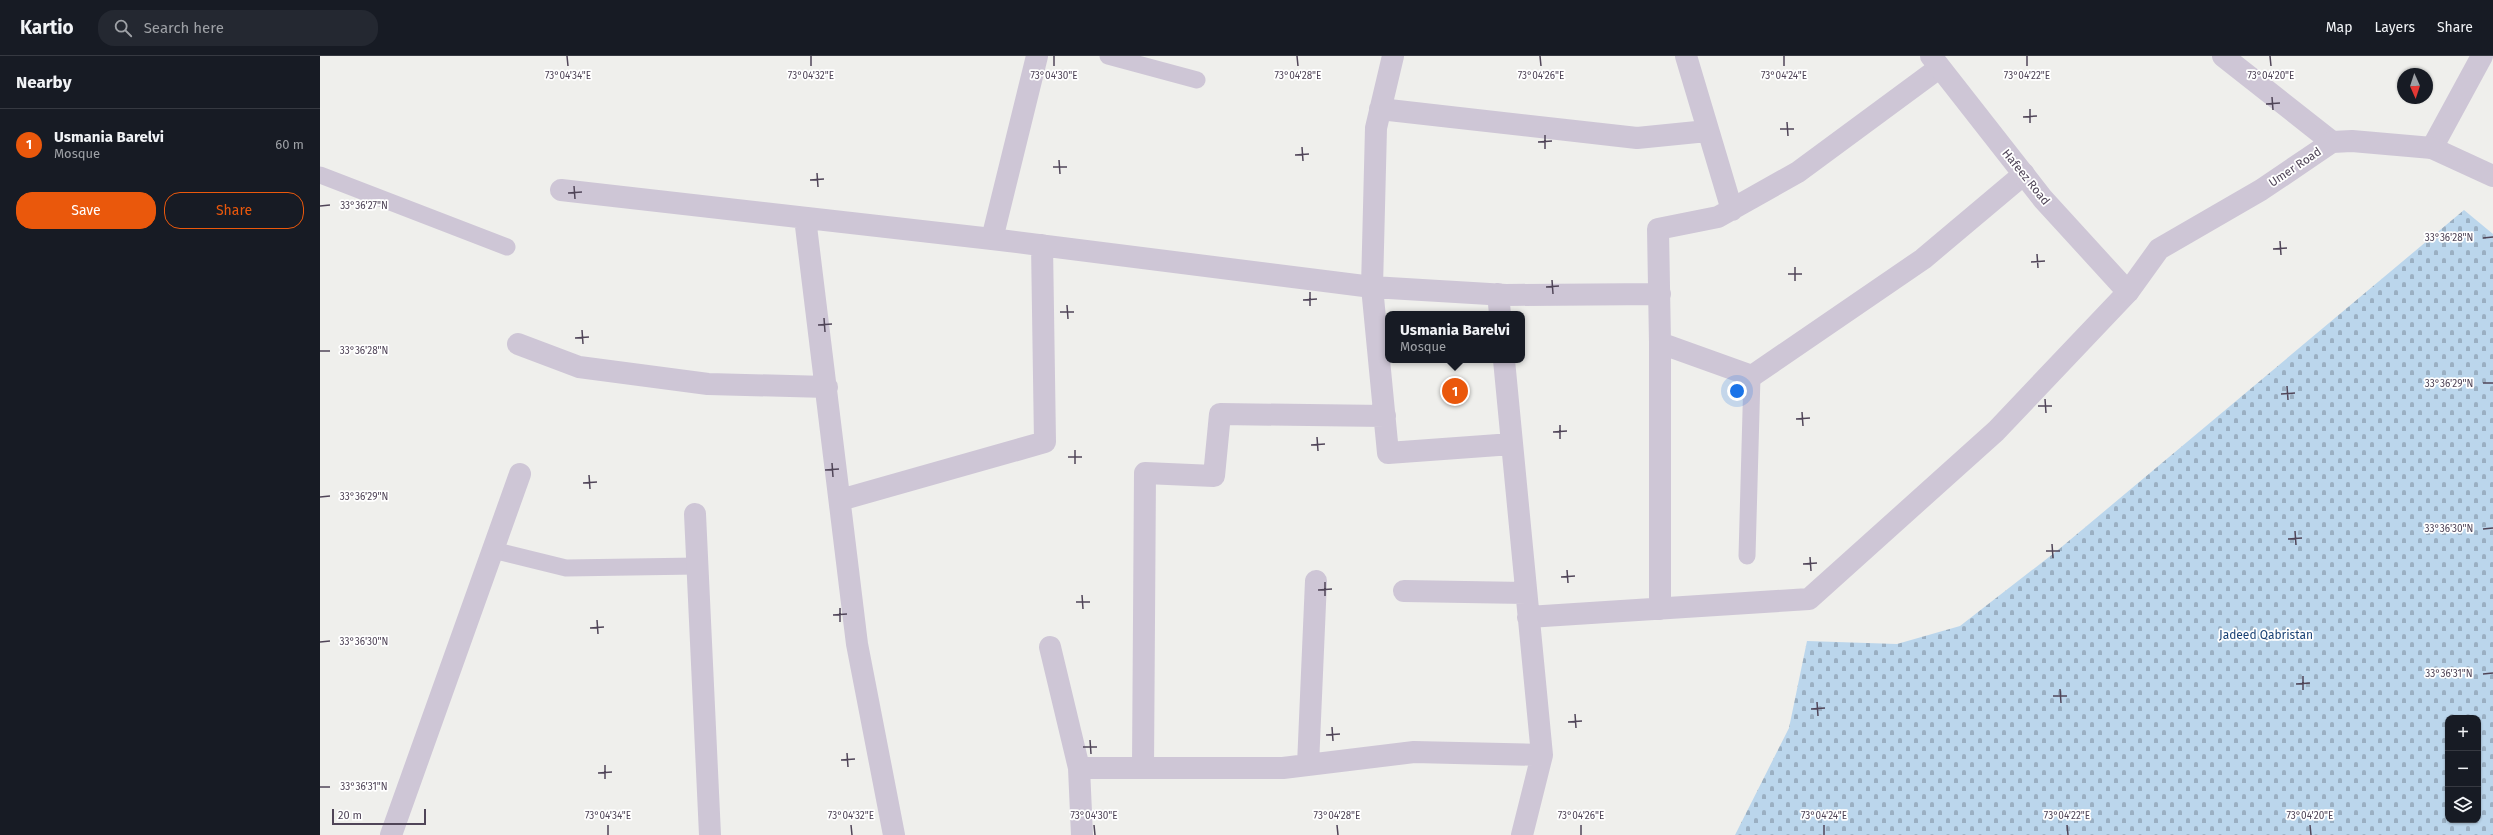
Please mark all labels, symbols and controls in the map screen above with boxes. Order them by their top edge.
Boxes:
search box [98,10,378,46]
text: Kartio [20,16,74,39]
icon: search [112,17,134,39]
text: Search here [144,19,224,37]
text: Map [2326,19,2352,36]
text: Layers [2374,19,2415,36]
text: Share [2437,19,2473,36]
north arrow [2397,68,2433,104]
text: 73°04'34"E [545,70,591,82]
text: 73°04'32"E [788,70,834,82]
text: 73°04'30"E [1031,70,1077,82]
text: 73°04'28"E [1275,70,1321,82]
text: 73°04'26"E [1518,70,1564,82]
text: 73°04'24"E [1761,70,1807,82]
text: 73°04'22"E [2004,70,2050,82]
text: 73°04'20"E [2248,70,2294,82]
text: Nearby [16,72,71,93]
text: Usmania Barelvi [54,128,164,146]
text: 1 [26,137,32,152]
text: 60 m [275,137,304,152]
street label: Umer Road [2266,144,2324,190]
text: Mosque [54,146,100,161]
street label: Hafeez Road [1999,146,2053,208]
button: Save [16,192,156,229]
button: Share [164,192,304,229]
text: 33°36'27"N [340,200,388,212]
text: 33°36'28"N [2425,232,2473,244]
popup [1385,311,1525,363]
text: Usmania Barelvi [1400,321,1510,339]
text: Mosque [1400,339,1446,354]
text: 33°36'28"N [340,345,388,357]
pin: 1 [1442,376,1468,406]
text: 33°36'29"N [2425,378,2473,390]
your location [1727,381,1747,401]
text: 33°36'29"N [340,491,388,503]
text: 33°36'30"N [2425,523,2473,535]
park label: Jadeed Qabristan [2219,628,2313,642]
text: 33°36'30"N [340,636,388,648]
text: 33°36'31"N [2425,668,2473,680]
map controls [2445,715,2481,823]
button: + [2445,715,2481,751]
button: − [2445,751,2481,787]
text: 33°36'31"N [340,781,388,793]
button: layers [2445,787,2481,823]
scale bar [332,807,426,826]
text: 20 m [338,809,362,822]
text: 73°04'34"E [585,810,631,822]
text: 73°04'32"E [828,810,874,822]
text: 73°04'30"E [1071,810,1117,822]
text: 73°04'28"E [1314,810,1360,822]
text: 73°04'26"E [1558,810,1604,822]
text: 73°04'24"E [1801,810,1847,822]
text: 73°04'22"E [2044,810,2090,822]
text: 73°04'20"E [2287,810,2333,822]

